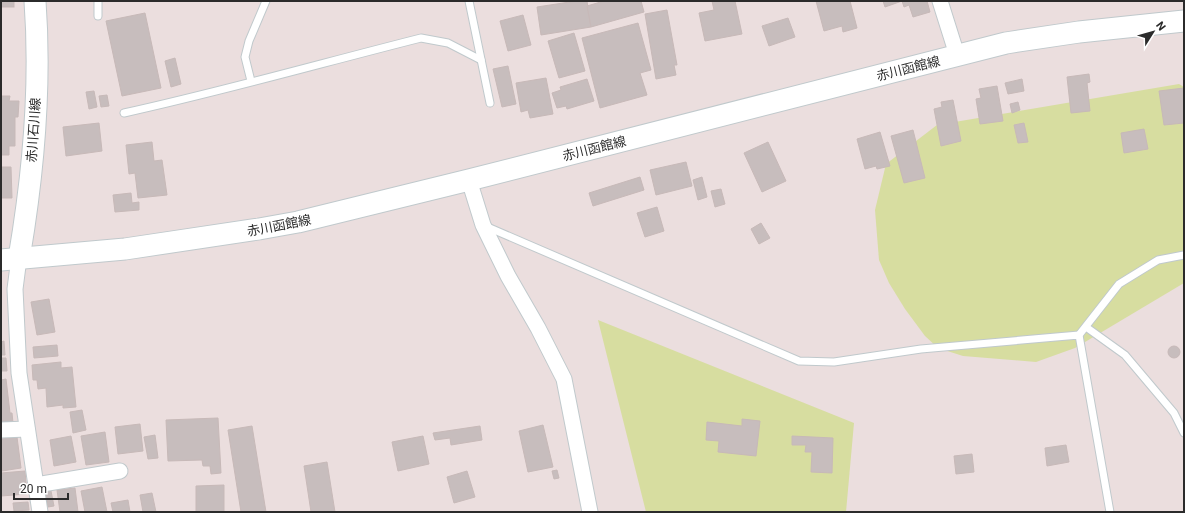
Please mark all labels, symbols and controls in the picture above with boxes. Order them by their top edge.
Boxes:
north arrow [1133,12,1173,52]
text: N [1153,19,1168,33]
street label: 赤川函館線 [875,53,941,84]
street label: 赤川石川線 [24,97,43,163]
street label: 赤川函館線 [561,133,627,164]
street label: 赤川函館線 [246,212,312,239]
scale bar [14,475,68,501]
text: 20 m [20,482,47,496]

